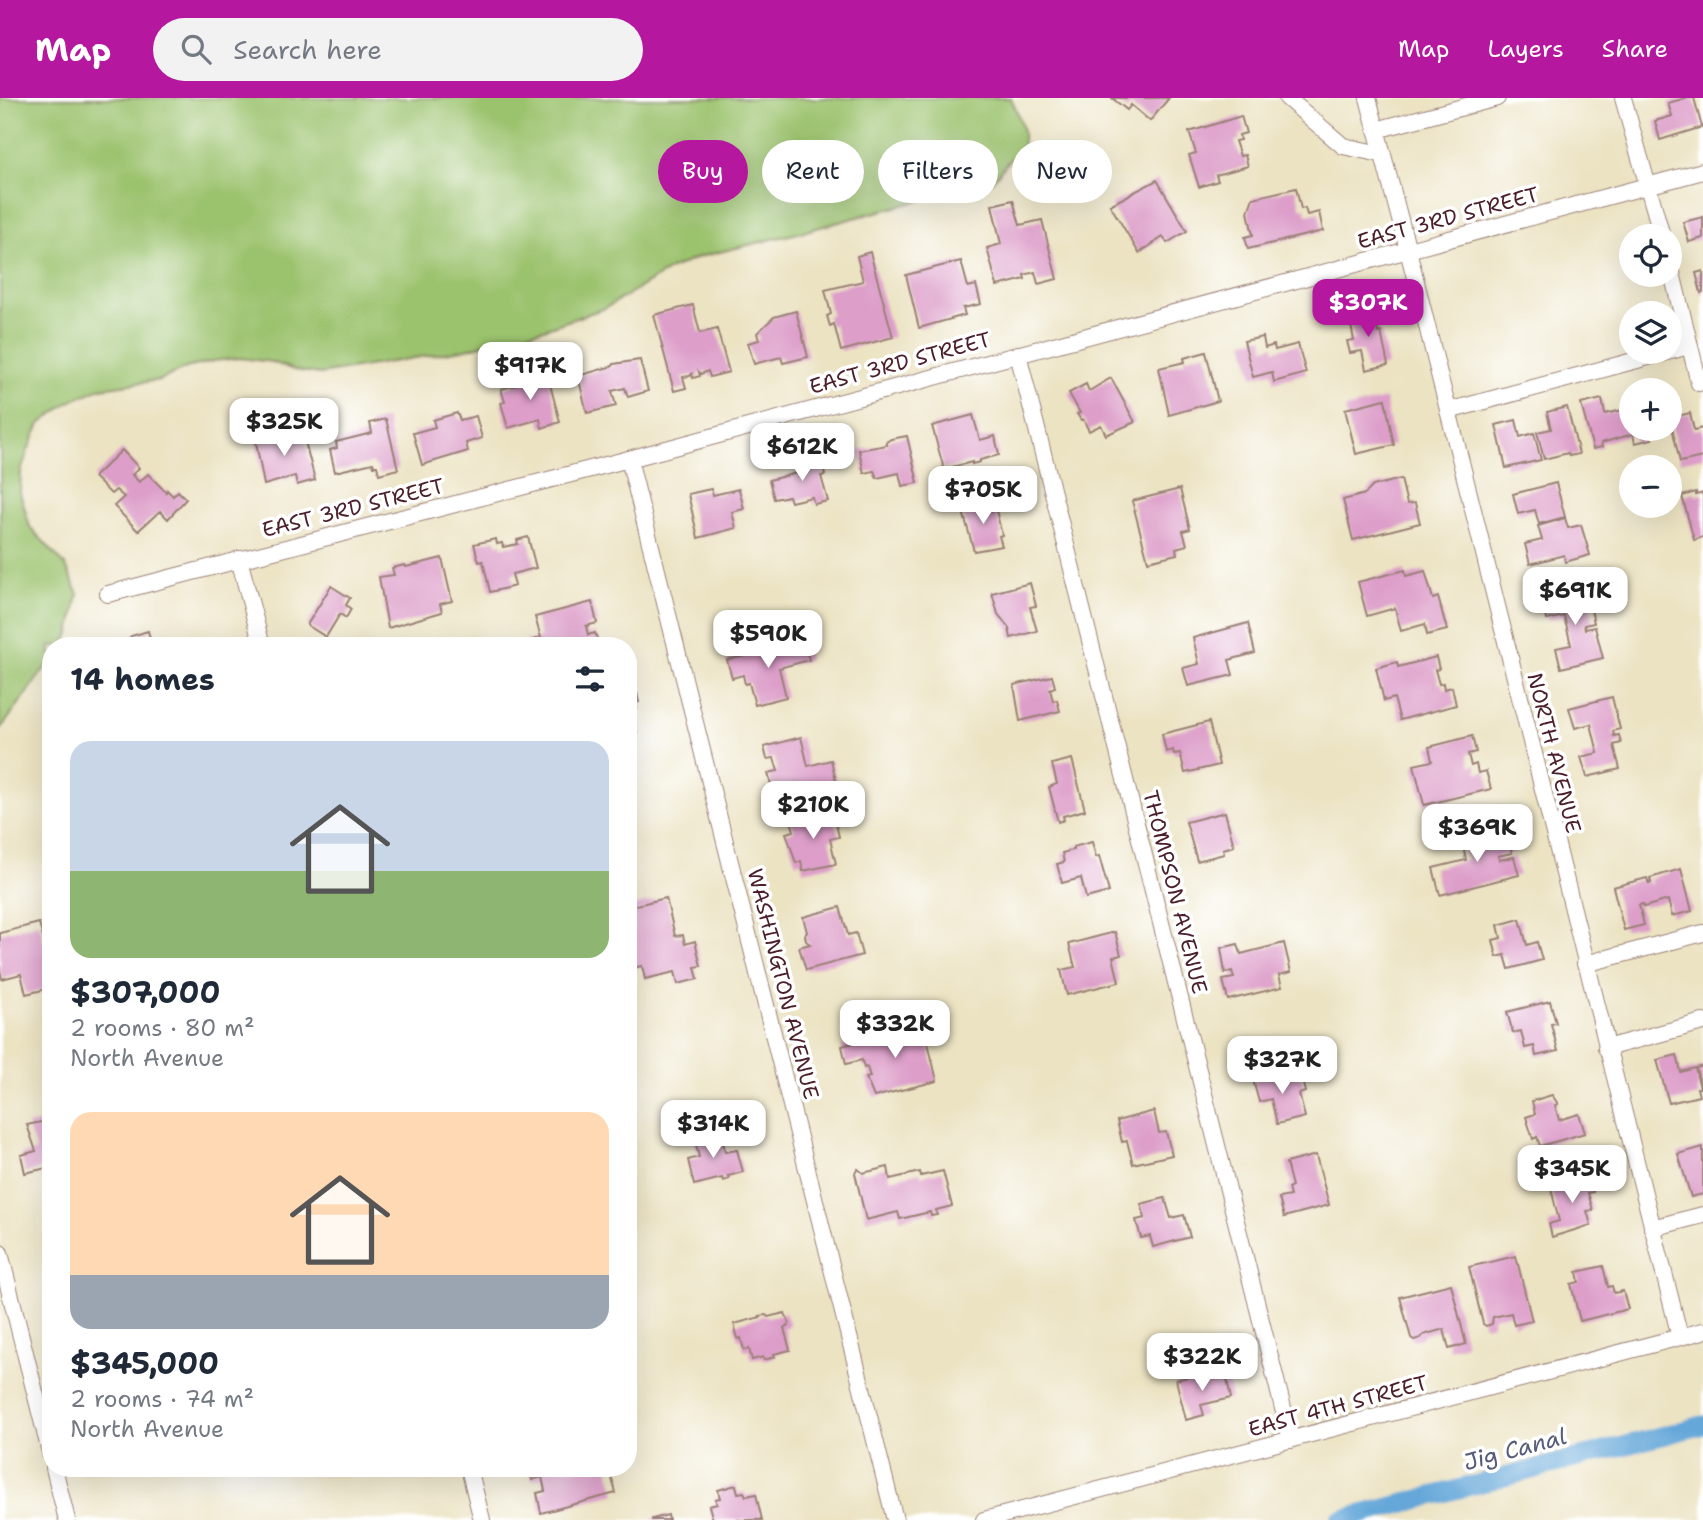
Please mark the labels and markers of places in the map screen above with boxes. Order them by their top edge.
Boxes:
pin: $307K [1319,280,1417,339]
pin: $917K [481,342,579,402]
pin: $325K [235,398,333,458]
pin: $612K [753,424,851,483]
pin: $705K [934,466,1032,526]
pin: $691K [1526,568,1624,627]
pin: $590K [719,610,817,670]
pin: $210K [764,782,862,841]
pin: $369K [1428,804,1526,864]
pin: $332K [846,1000,944,1060]
pin: $327K [1233,1037,1331,1096]
pin: $314K [664,1100,762,1160]
pin: $345K [1523,1146,1621,1205]
pin: $322K [1153,1334,1251,1393]

